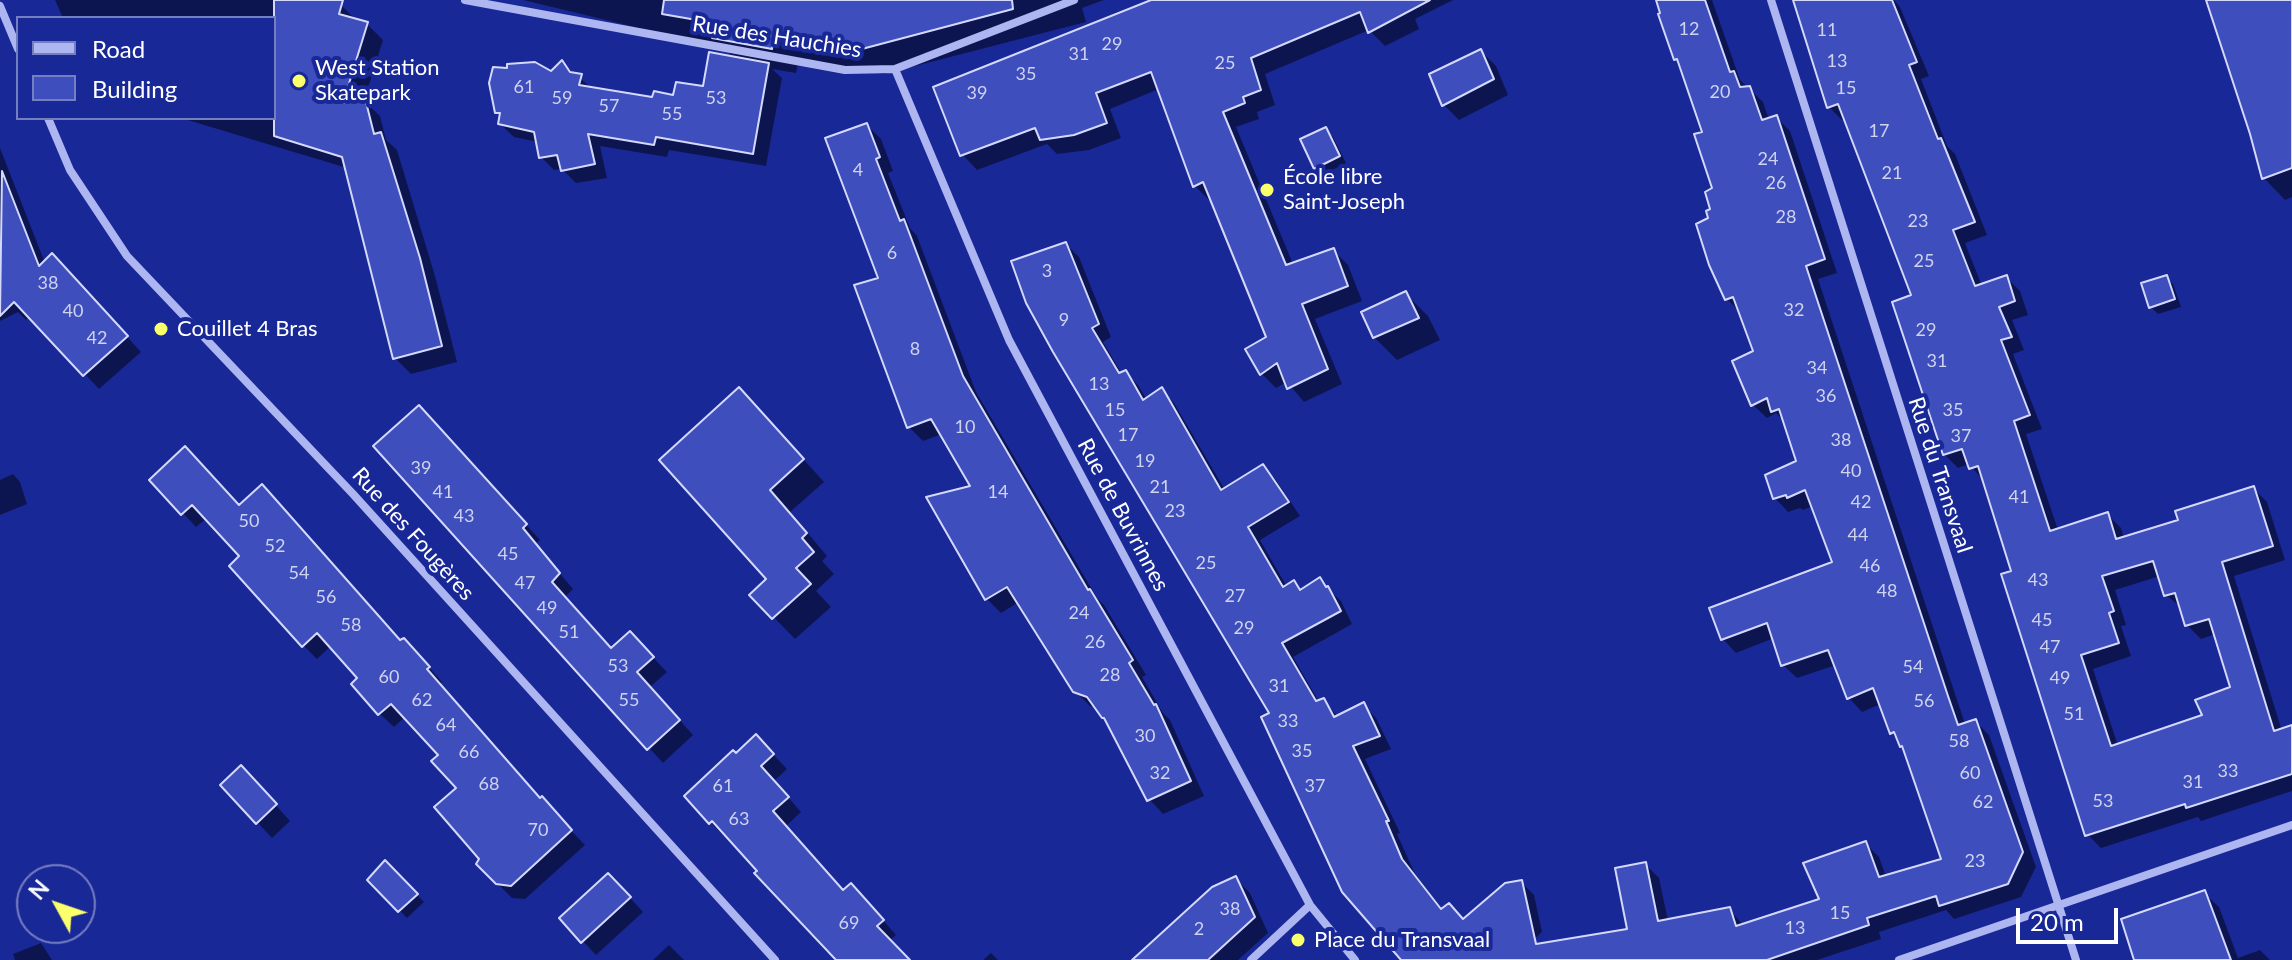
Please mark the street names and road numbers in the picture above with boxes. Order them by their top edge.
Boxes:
street label: Rue des Hauchies [691,11,863,63]
street label: Rue du Transvaal [1902,394,1978,556]
street label: Rue de Buvrinnes [1072,434,1174,596]
street label: Rue des Fougères [346,462,480,606]

